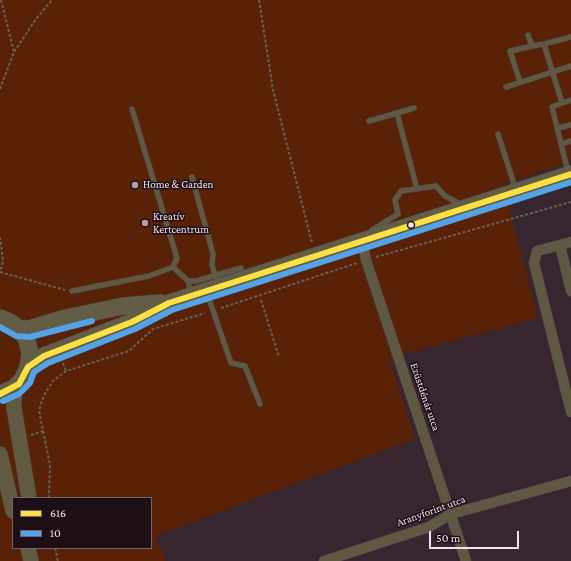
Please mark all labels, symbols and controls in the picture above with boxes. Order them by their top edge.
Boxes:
place label: Home & Garden [143,178,213,192]
marker: Home & Garden [130,180,140,190]
place label: Kreatív Kertcentrum [153,210,209,236]
marker: Kreatív Kertcentrum [140,218,150,228]
unlabelled marker [406,220,416,230]
street label: Ezüstdénár utca [407,361,443,433]
street label: Aranyforint utca [395,492,467,530]
legend [12,497,152,549]
text: 616 [50,506,66,520]
scale bar [431,523,521,549]
text: 10 [50,526,61,540]
text: 50 m [436,531,460,545]

